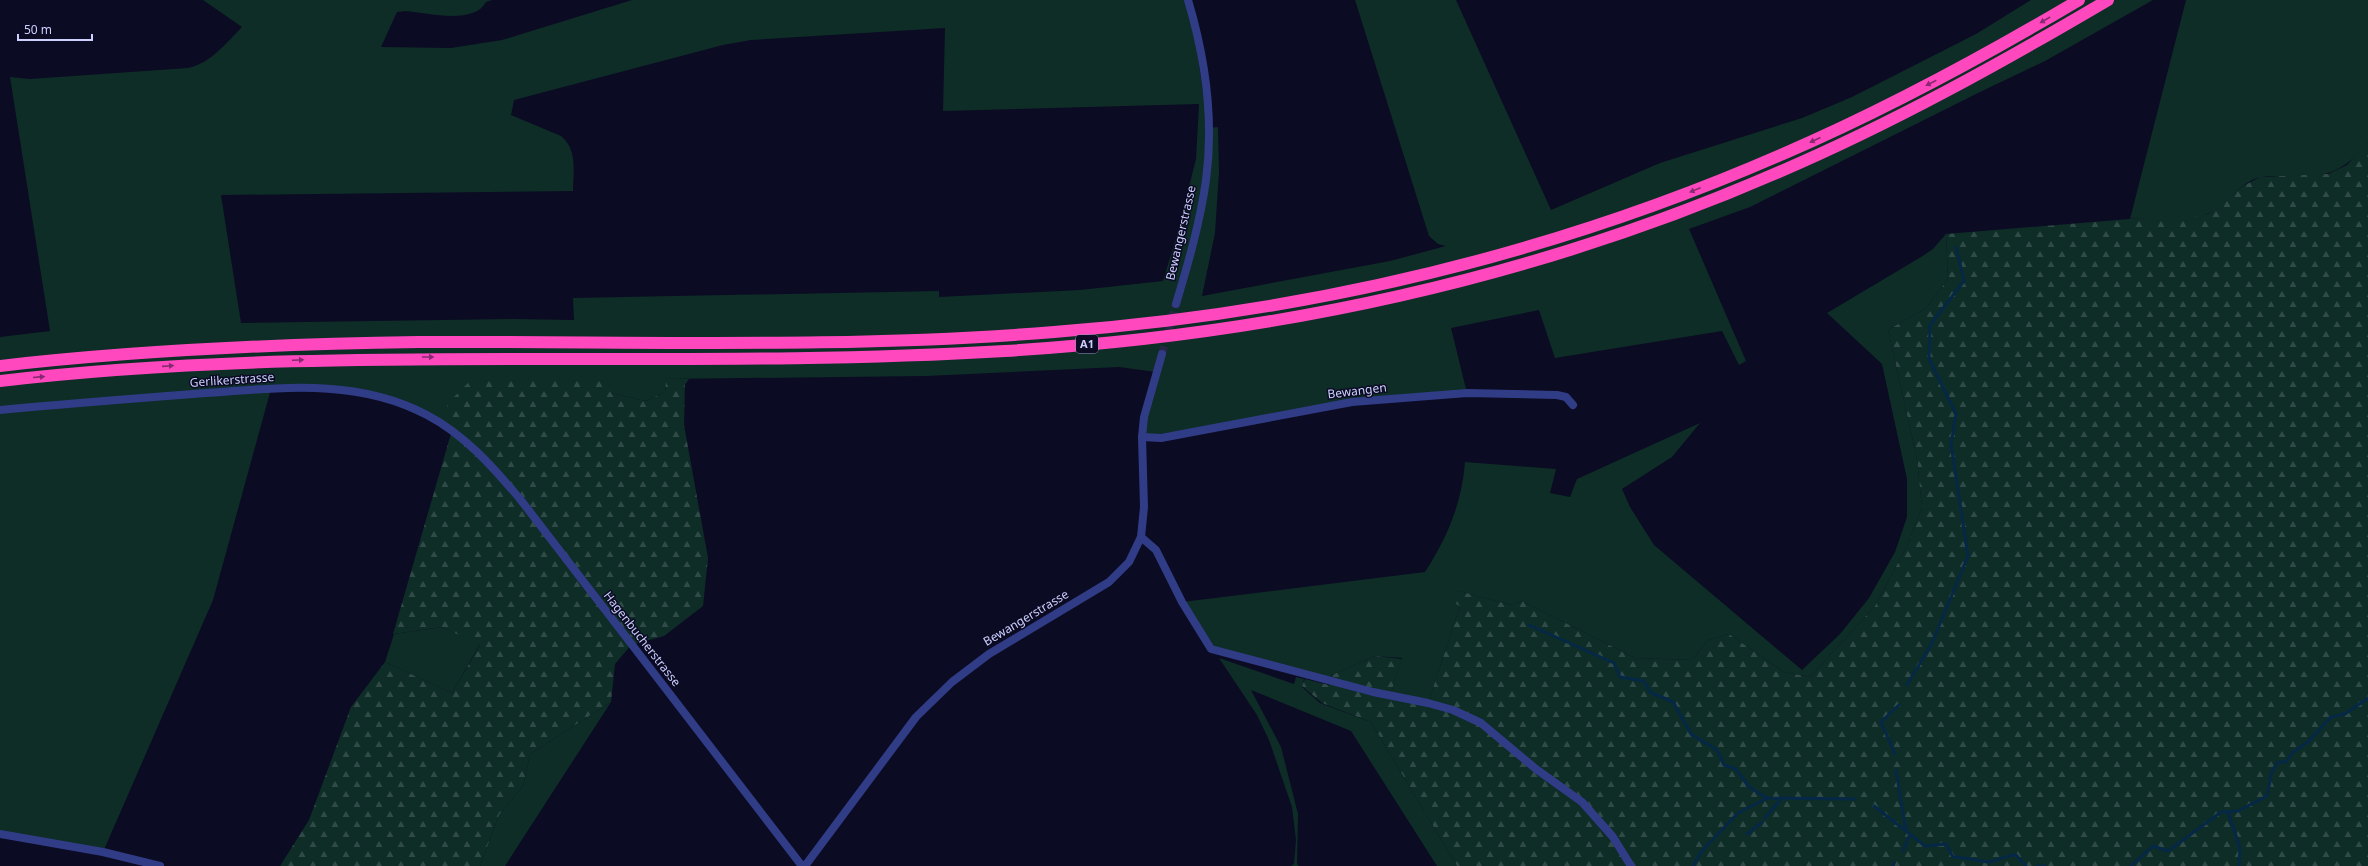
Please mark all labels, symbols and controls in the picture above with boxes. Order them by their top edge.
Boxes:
scale bar [18,16,92,42]
one-way arrow [2039,16,2051,23]
text: 50 m [24,21,52,38]
one-way arrow [1926,80,1937,86]
one-way arrow [1809,137,1820,143]
street label: Bewangerstrasse [1161,184,1200,282]
one-way arrow [1688,188,1700,194]
road number: A1 [1076,335,1098,353]
one-way arrow [422,354,434,361]
one-way arrow [292,357,305,363]
one-way arrow [162,363,174,370]
street label: Gerlikerstrasse [189,368,275,391]
one-way arrow [33,373,45,380]
street label: Bewangen [1326,378,1387,403]
street label: Bewangerstrasse [980,585,1072,650]
street label: Hagenbucherstrasse [600,587,685,690]

